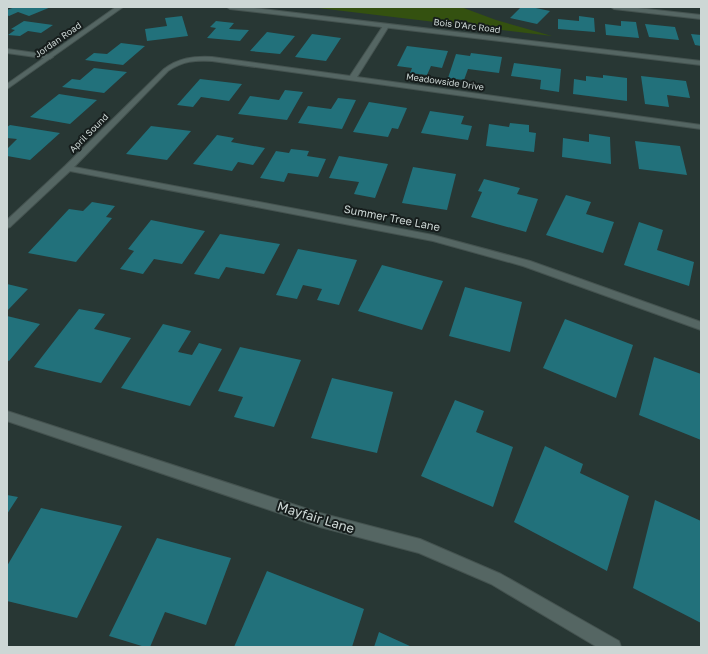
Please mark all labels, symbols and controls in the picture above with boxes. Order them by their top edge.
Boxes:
street label: Bois D'Arc Road [433,16,501,35]
street label: Jordan Road [32,20,83,60]
street label: Meadowside Drive [405,71,485,92]
street label: April Sound [67,111,110,154]
street label: Summer Tree Lane [343,202,441,233]
street label: Mayfair Lane [275,498,357,536]

